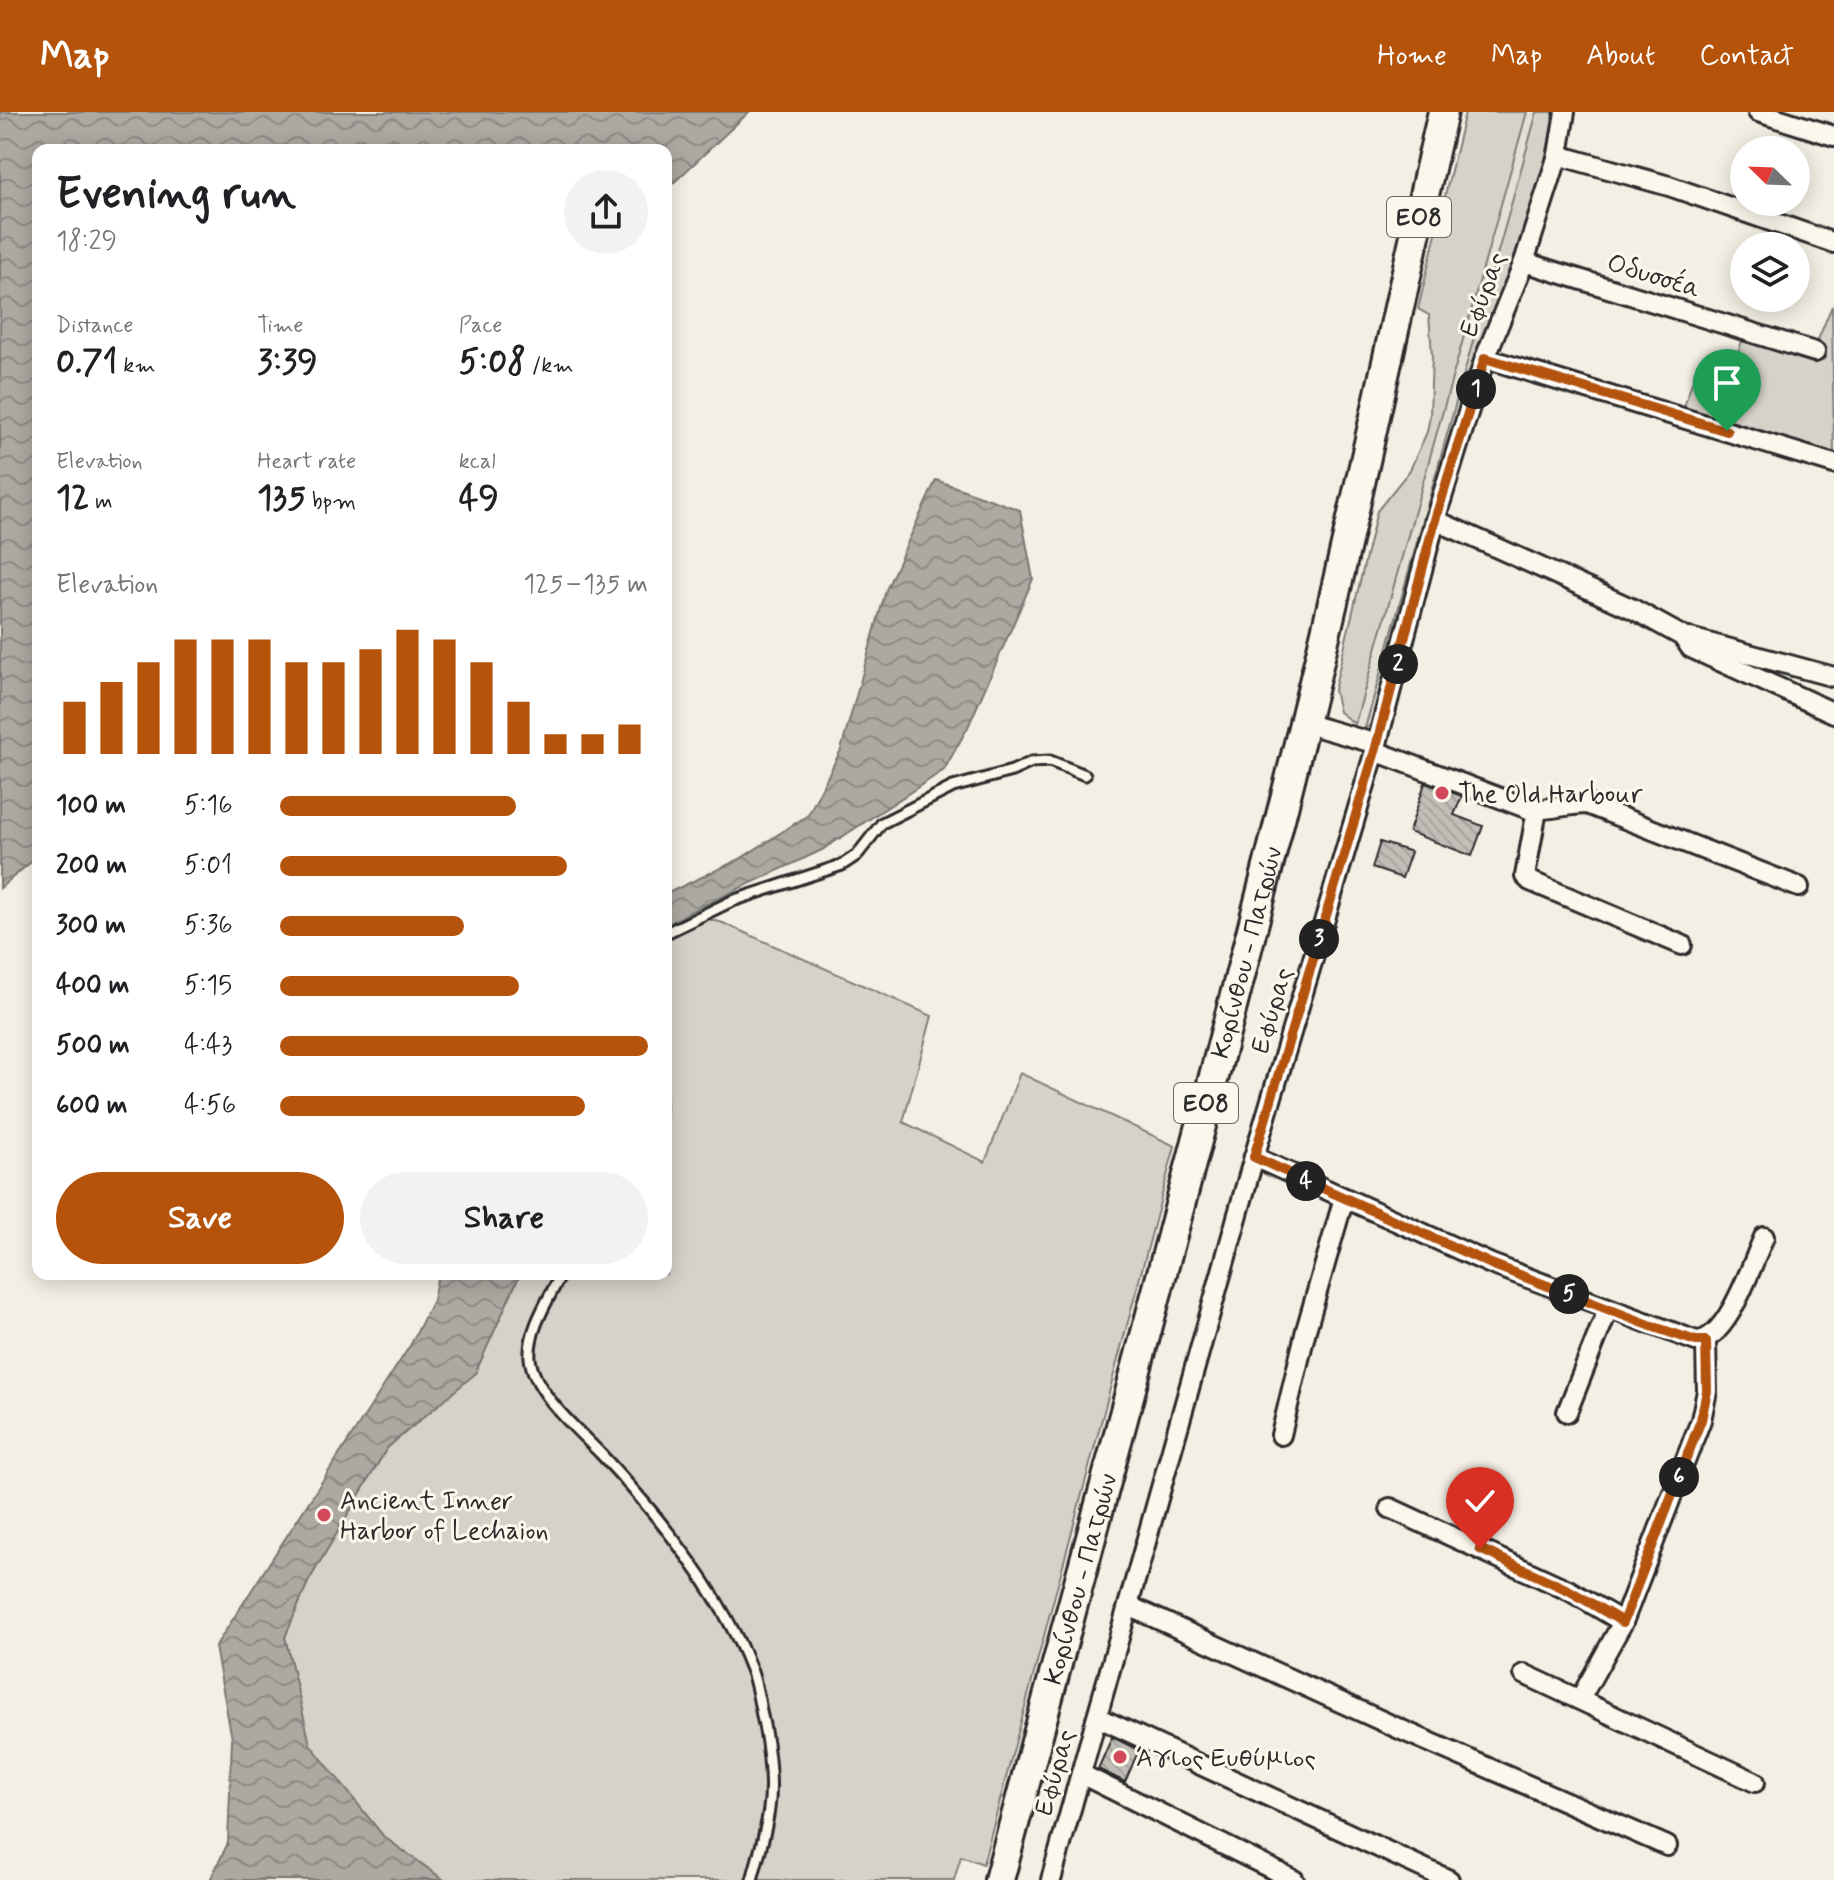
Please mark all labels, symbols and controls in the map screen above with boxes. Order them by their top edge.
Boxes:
text: Map [40,32,110,81]
text: Home [1377,38,1447,75]
text: Map [1491,38,1542,75]
text: About [1586,38,1655,75]
text: Contact [1699,38,1794,75]
north arrow [1730,136,1810,216]
map controls [1730,136,1810,312]
text: Evening run [56,166,296,224]
button: share [564,170,648,254]
road number: ΕΟ8 [1387,197,1451,237]
text: 18:29 [56,225,117,259]
button: layers [1730,232,1810,312]
street label: Οδυσσέα [1602,247,1704,307]
street label: Εφύρας [1452,248,1515,342]
text: Distance [56,312,133,340]
text: Time [257,312,303,340]
text: Pace [459,312,502,340]
text: 0.71 [56,340,117,385]
text: 3:39 [257,340,317,385]
text: 5:08 [459,340,526,385]
pin [1693,349,1761,431]
text: km [117,352,155,380]
text: /km [526,352,573,380]
icon: arrive [1705,361,1749,405]
pin: 1 [1456,369,1496,409]
text: 1 [1471,375,1481,403]
text: Elevation [56,448,143,476]
text: Heart rate [257,448,356,476]
text: kcal [459,448,496,476]
text: 12 [56,476,89,521]
text: 135 [257,476,306,521]
text: 49 [459,476,499,521]
text: m [89,488,113,516]
text: bpm [306,488,356,516]
text: Elevation [56,568,158,602]
text: 125–135 m [523,568,648,602]
pin: 2 [1378,644,1418,684]
text: 2 [1393,650,1403,678]
place label: The Old Harbour [1458,778,1644,812]
marker: The Old Harbour [1433,784,1451,802]
text: 100 m [56,789,126,823]
text: 5:16 [184,789,233,823]
street label: Κορίνθου - Πατρών [1204,843,1291,1062]
text: 200 m [56,849,127,883]
text: 5:01 [184,849,232,883]
text: 300 m [56,909,126,943]
text: 5:36 [184,909,233,943]
pin: 3 [1299,919,1339,959]
text: 3 [1314,925,1324,953]
street label: Εφύρας [1244,964,1302,1058]
text: 400 m [56,969,129,1003]
text: 5:15 [184,969,232,1003]
text: 500 m [56,1029,130,1063]
text: 4:43 [184,1029,232,1063]
road number: ΕΟ8 [1174,1083,1238,1123]
text: 600 m [56,1089,128,1123]
text: 4:56 [184,1089,236,1123]
pin: 4 [1286,1161,1326,1201]
text: 4 [1300,1167,1312,1195]
button: Save [56,1172,344,1264]
button: Share [360,1172,648,1264]
pin: 5 [1549,1274,1589,1314]
text: 5 [1562,1280,1576,1308]
pin: 6 [1659,1457,1699,1497]
text: 6 [1673,1463,1685,1491]
pin [1446,1467,1514,1549]
street label: Κορίνθου - Πατρών [1037,1470,1127,1689]
icon: check [1458,1479,1502,1523]
place label: Ancient Inner Harbor of Lechaion [340,1485,549,1549]
marker: Ancient Inner Harbor of Lechaion [315,1506,333,1524]
street label: Εφύρας [1027,1726,1084,1819]
place label: Άγιος Ευθύμιος [1136,1742,1316,1776]
marker: Άγιος Ευθύμιος [1111,1748,1129,1766]

